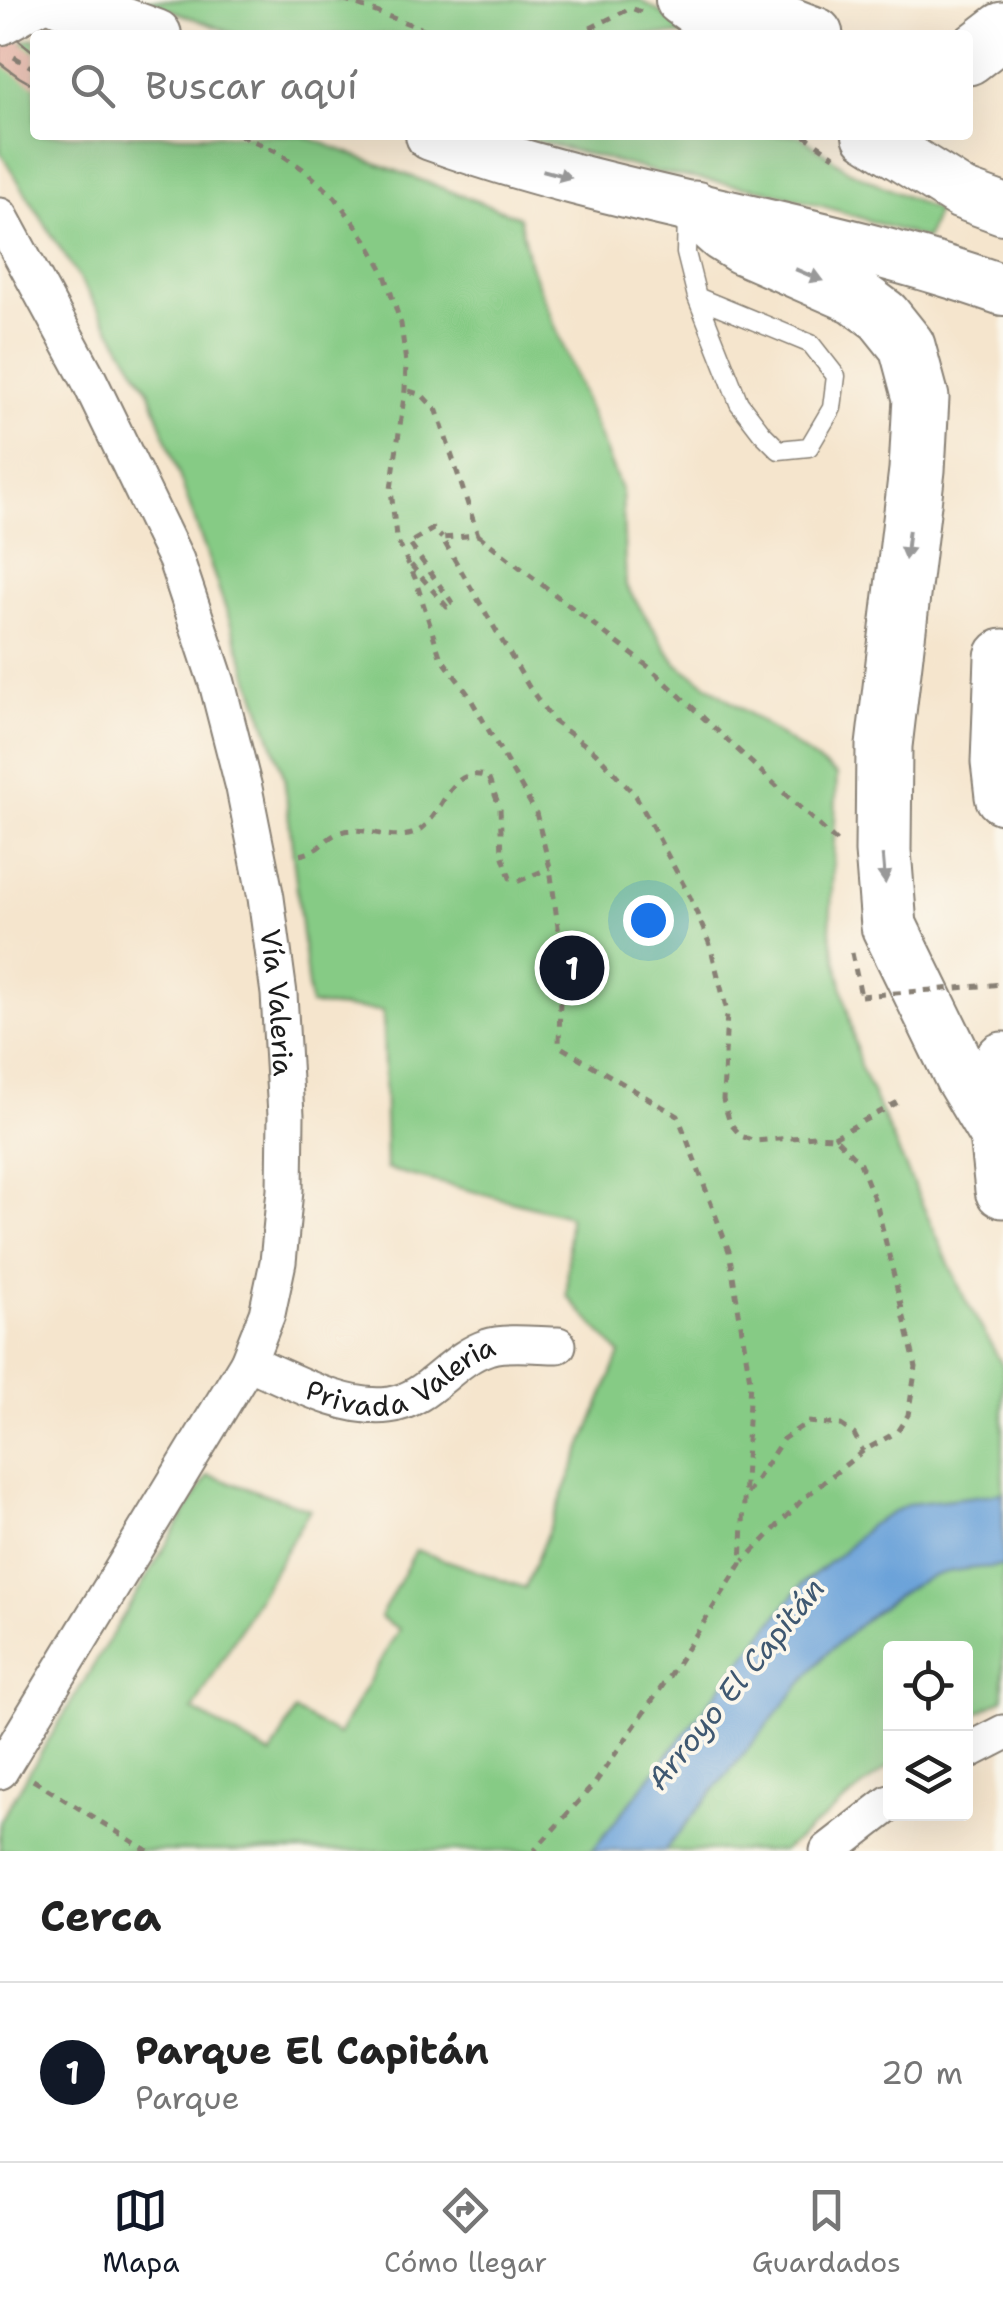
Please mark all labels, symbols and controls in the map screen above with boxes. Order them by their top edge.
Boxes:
search box [30,30,973,140]
icon: search [65,58,120,113]
text: Buscar aquí [145,60,358,111]
one-way arrow [542,167,573,183]
one-way arrow [794,267,824,283]
one-way arrow [899,530,915,561]
one-way arrow [876,853,892,885]
your location [623,895,674,946]
street label: Vía Valeria [251,927,303,1077]
pin: 1 [540,930,604,1006]
street label: Privada Valeria [300,1327,500,1425]
water label: Arroyo El Capitán [637,1569,834,1798]
map controls [883,1641,973,1821]
button: locate [883,1641,973,1731]
button: layers [883,1731,973,1821]
text: Cerca [40,1888,161,1944]
text: Parque El Capitán [135,2025,489,2076]
text: 1 [65,2051,80,2094]
text: 20 m [881,2051,963,2094]
text: Parque [135,2076,240,2119]
tab: Mapa [102,2183,180,2281]
tab: Cómo llegar [384,2183,547,2281]
tab: Guardados [752,2183,901,2281]

